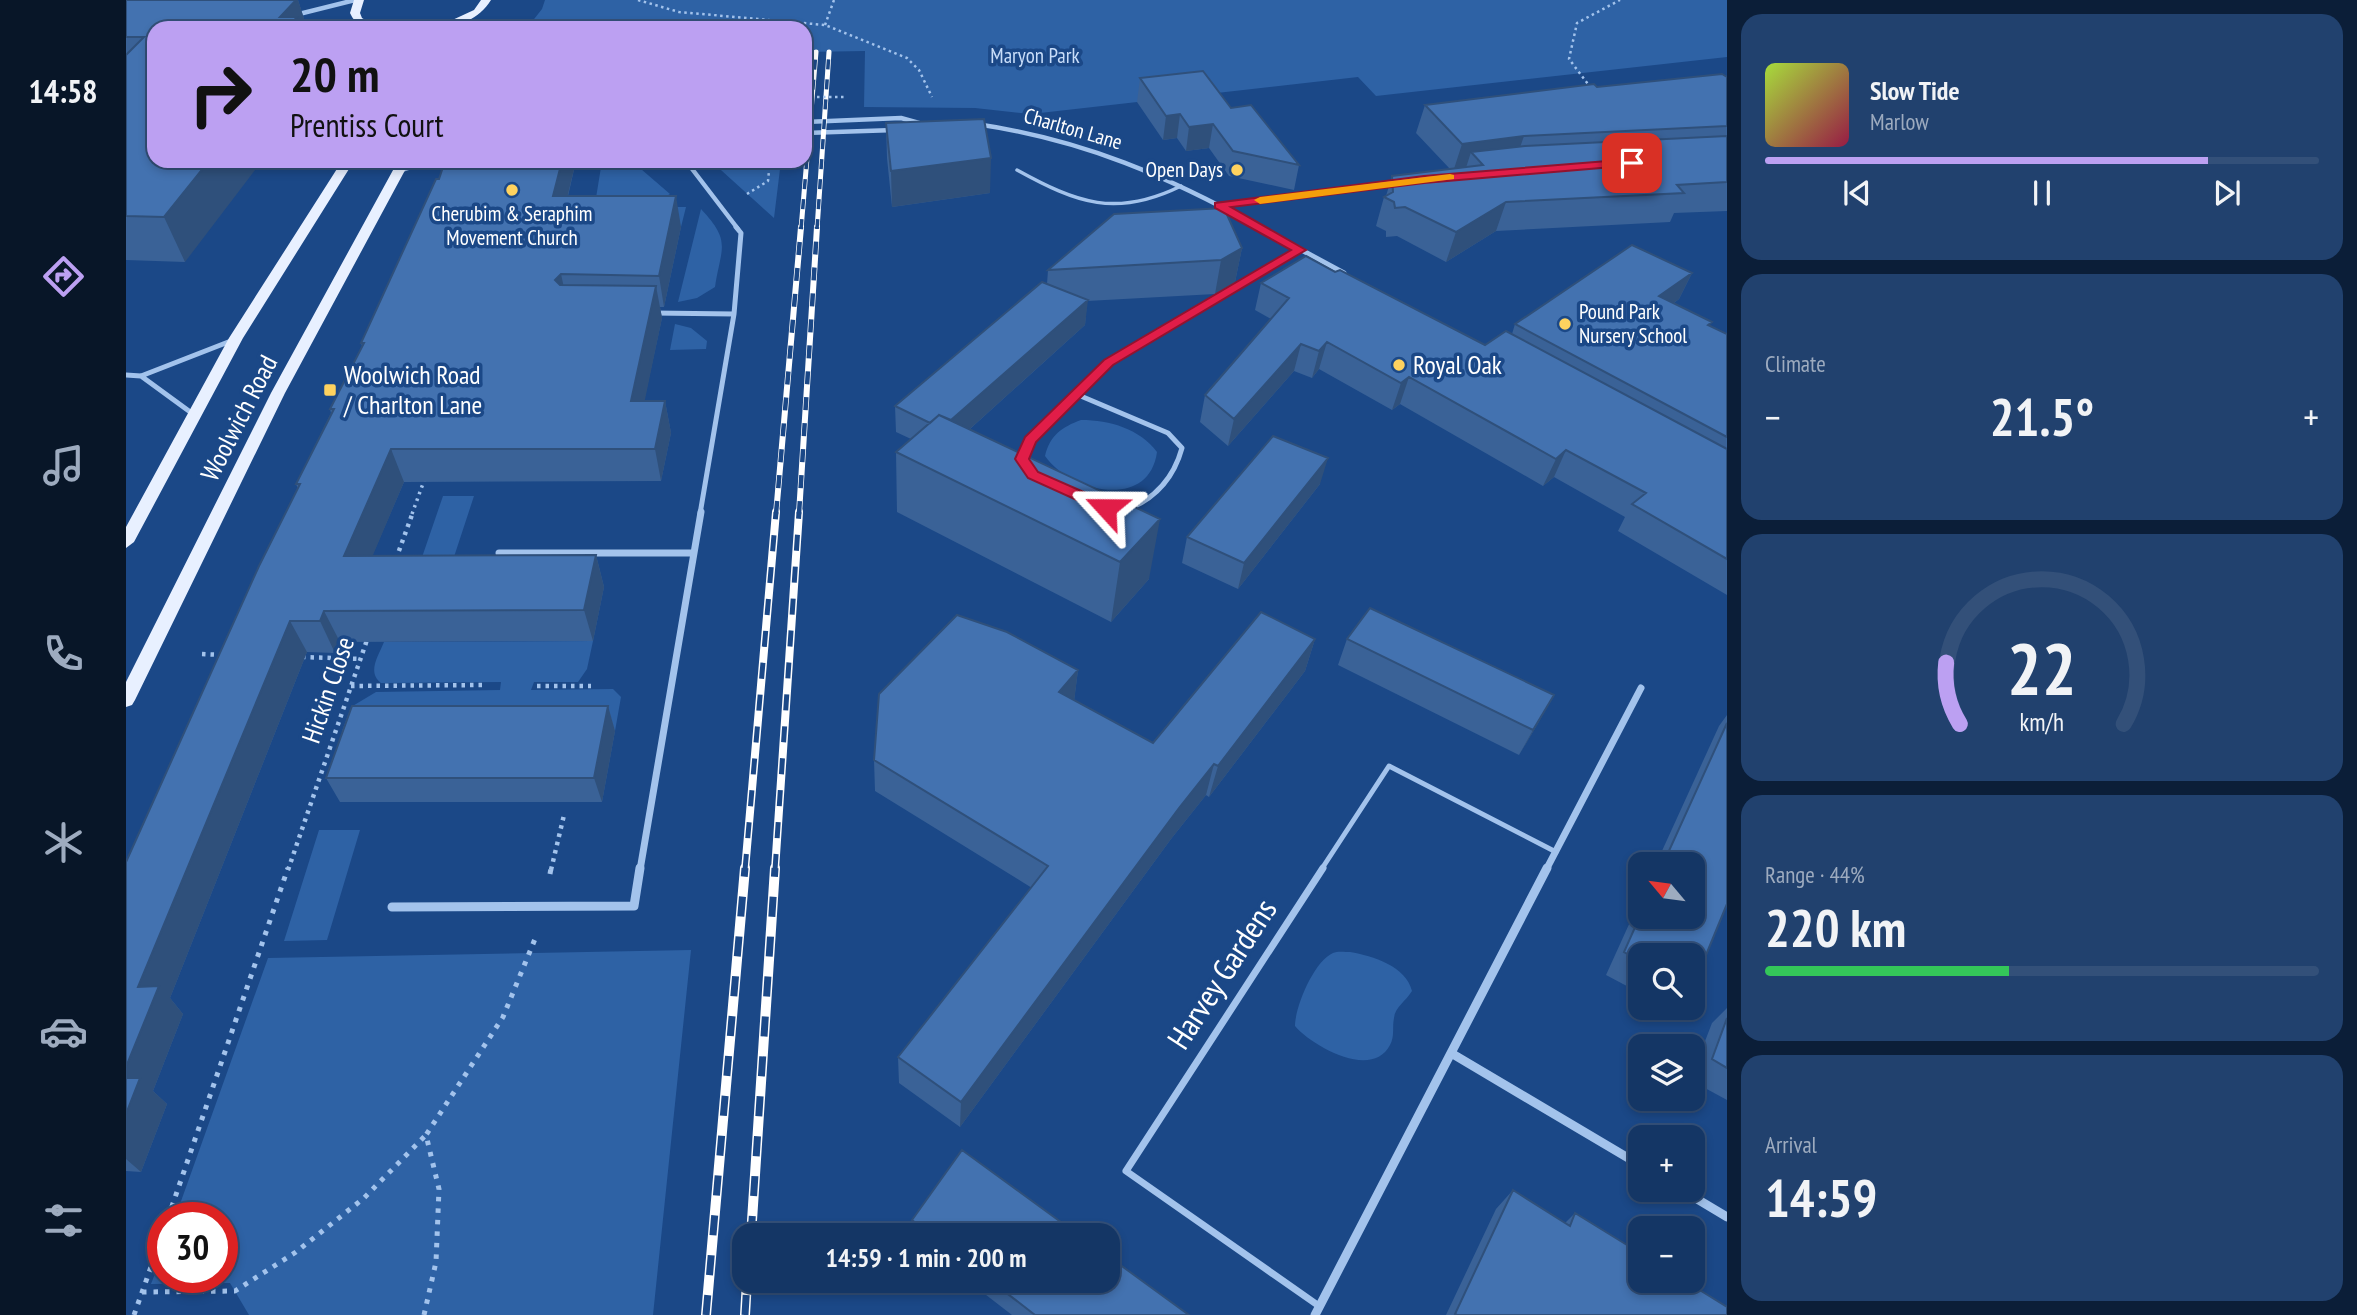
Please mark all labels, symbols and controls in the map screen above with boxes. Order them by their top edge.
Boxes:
text: 20 m [290,42,379,106]
park label: Maryon Park [990,42,1080,69]
icon: right [175,49,266,140]
text: 14:58 [28,70,98,112]
text: Slow Tide [1870,74,1960,107]
street label: Charlton Lane [1021,102,1125,155]
text: Prentiss Court [290,104,444,146]
text: Marlow [1870,107,1929,136]
pin [1602,133,1662,193]
icon: arrive [1613,144,1651,182]
place label: Open Days [1146,156,1223,183]
marker: Open Days [1229,162,1245,178]
icon: previous [1838,174,1876,212]
icon: pause [2023,174,2061,212]
icon: next [2208,174,2246,212]
marker: Cherubim & Seraphim Movement Church [504,182,520,198]
place label: Cherubim & Seraphim Movement Church [432,200,592,251]
icon: directions [39,252,88,301]
place label: Pound Park Nursery School [1579,298,1687,349]
marker: Pound Park Nursery School [1557,316,1573,332]
place label: Royal Oak [1413,348,1502,381]
street label: Woolwich Road [193,349,284,486]
text: Climate [1765,349,1826,378]
marker: Royal Oak [1391,357,1407,373]
place label: Woolwich Road / Charlton Lane [343,358,482,421]
marker: Woolwich Road / Charlton Lane [322,382,338,398]
text: 21.5° [1990,383,2094,450]
text: − [1765,392,1781,441]
text: + [2303,392,2319,441]
icon: music [39,441,88,490]
position arrow [1069,471,1143,545]
text: 22 [2007,620,2077,714]
icon: phone [39,629,88,678]
street label: Hickin Close [294,632,361,747]
text: km/h [2020,705,2064,737]
icon: climate [39,818,88,867]
north arrow [1628,852,1704,929]
map controls [1628,852,1705,1293]
text: Range · 44% [1765,860,1865,889]
street label: Harvey Gardens [1157,890,1285,1057]
text: 220 km [1765,894,1906,961]
button: search [1628,943,1705,1020]
icon: car [39,1007,88,1056]
button: layers [1628,1034,1705,1111]
button: + [1628,1125,1705,1202]
text: Arrival [1765,1130,1817,1159]
text: 14:59 [1765,1164,1877,1231]
icon: filters [39,1196,88,1245]
speed limit sign: 30 [147,1202,238,1293]
button: − [1628,1216,1705,1293]
text: 14:59 · 1 min · 200 m [826,1241,1026,1274]

